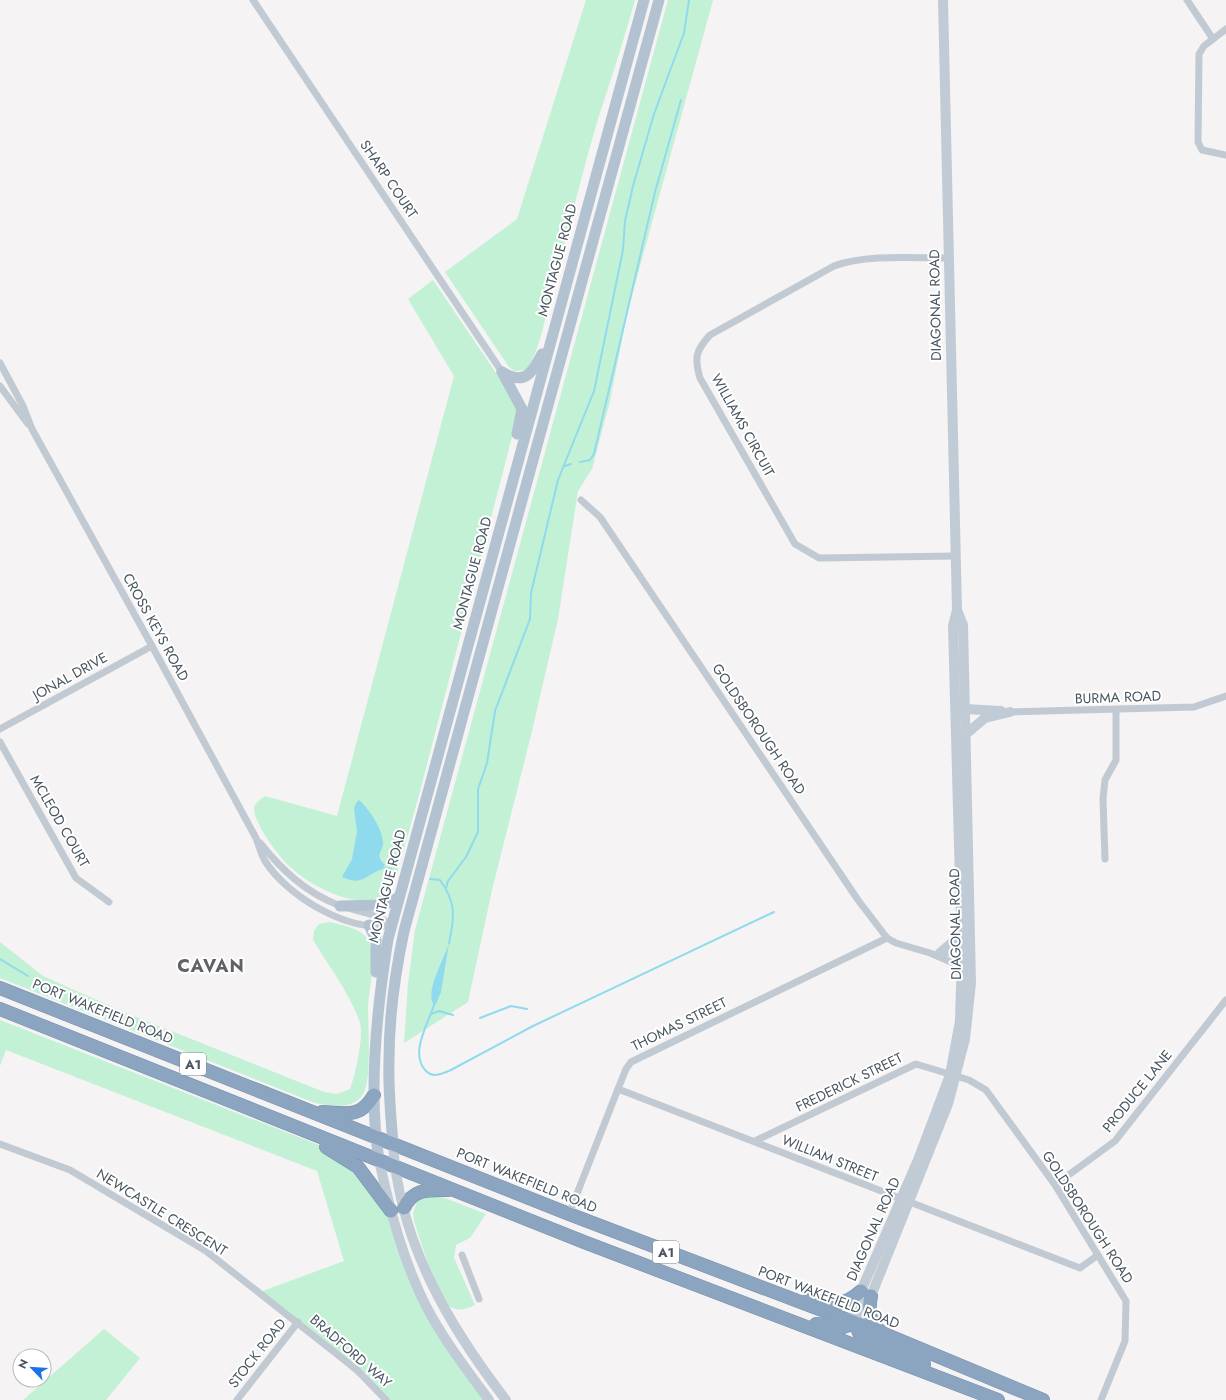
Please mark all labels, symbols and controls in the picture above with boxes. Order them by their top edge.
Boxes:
street label: SHARP COURT [355,136,423,222]
street label: MONTAGUE ROAD [532,201,582,319]
street label: DIAGONAL ROAD [924,249,946,361]
street label: WILLIAMS CIRCUIT [706,370,780,481]
street label: MONTAGUE ROAD [447,514,497,632]
street label: CROSS KEYS ROAD [118,569,194,685]
street label: JONAL DRIVE [27,647,111,706]
street label: GOLDSBOROUGH ROAD [708,659,810,799]
street label: BURMA ROAD [1074,685,1162,709]
street label: MCLEOD COURT [25,771,95,871]
street label: MONTAGUE ROAD [363,827,411,945]
street label: DIAGONAL ROAD [944,868,966,980]
district label: CAVAN [177,953,245,979]
street label: PORT WAKEFIELD ROAD [30,974,176,1048]
street label: THOMAS STREET [628,992,731,1056]
street label: PRODUCE LANE [1097,1046,1177,1136]
street label: FREDERICK STREET [792,1047,906,1117]
road number: A1 [180,1053,206,1075]
street label: WILLIAM STREET [779,1130,881,1187]
street label: PORT WAKEFIELD ROAD [454,1143,600,1217]
street label: GOLDSBOROUGH ROAD [1038,1147,1138,1287]
street label: NEWCASTLE CRESCENT [93,1164,232,1261]
street label: DIAGONAL ROAD [841,1174,905,1284]
road number: A1 [653,1241,679,1263]
street label: PORT WAKEFIELD ROAD [755,1261,903,1333]
street label: BRADFORD WAY [306,1310,396,1392]
street label: STOCK ROAD [223,1314,291,1392]
north arrow [12,1348,52,1388]
text: N [14,1356,32,1371]

